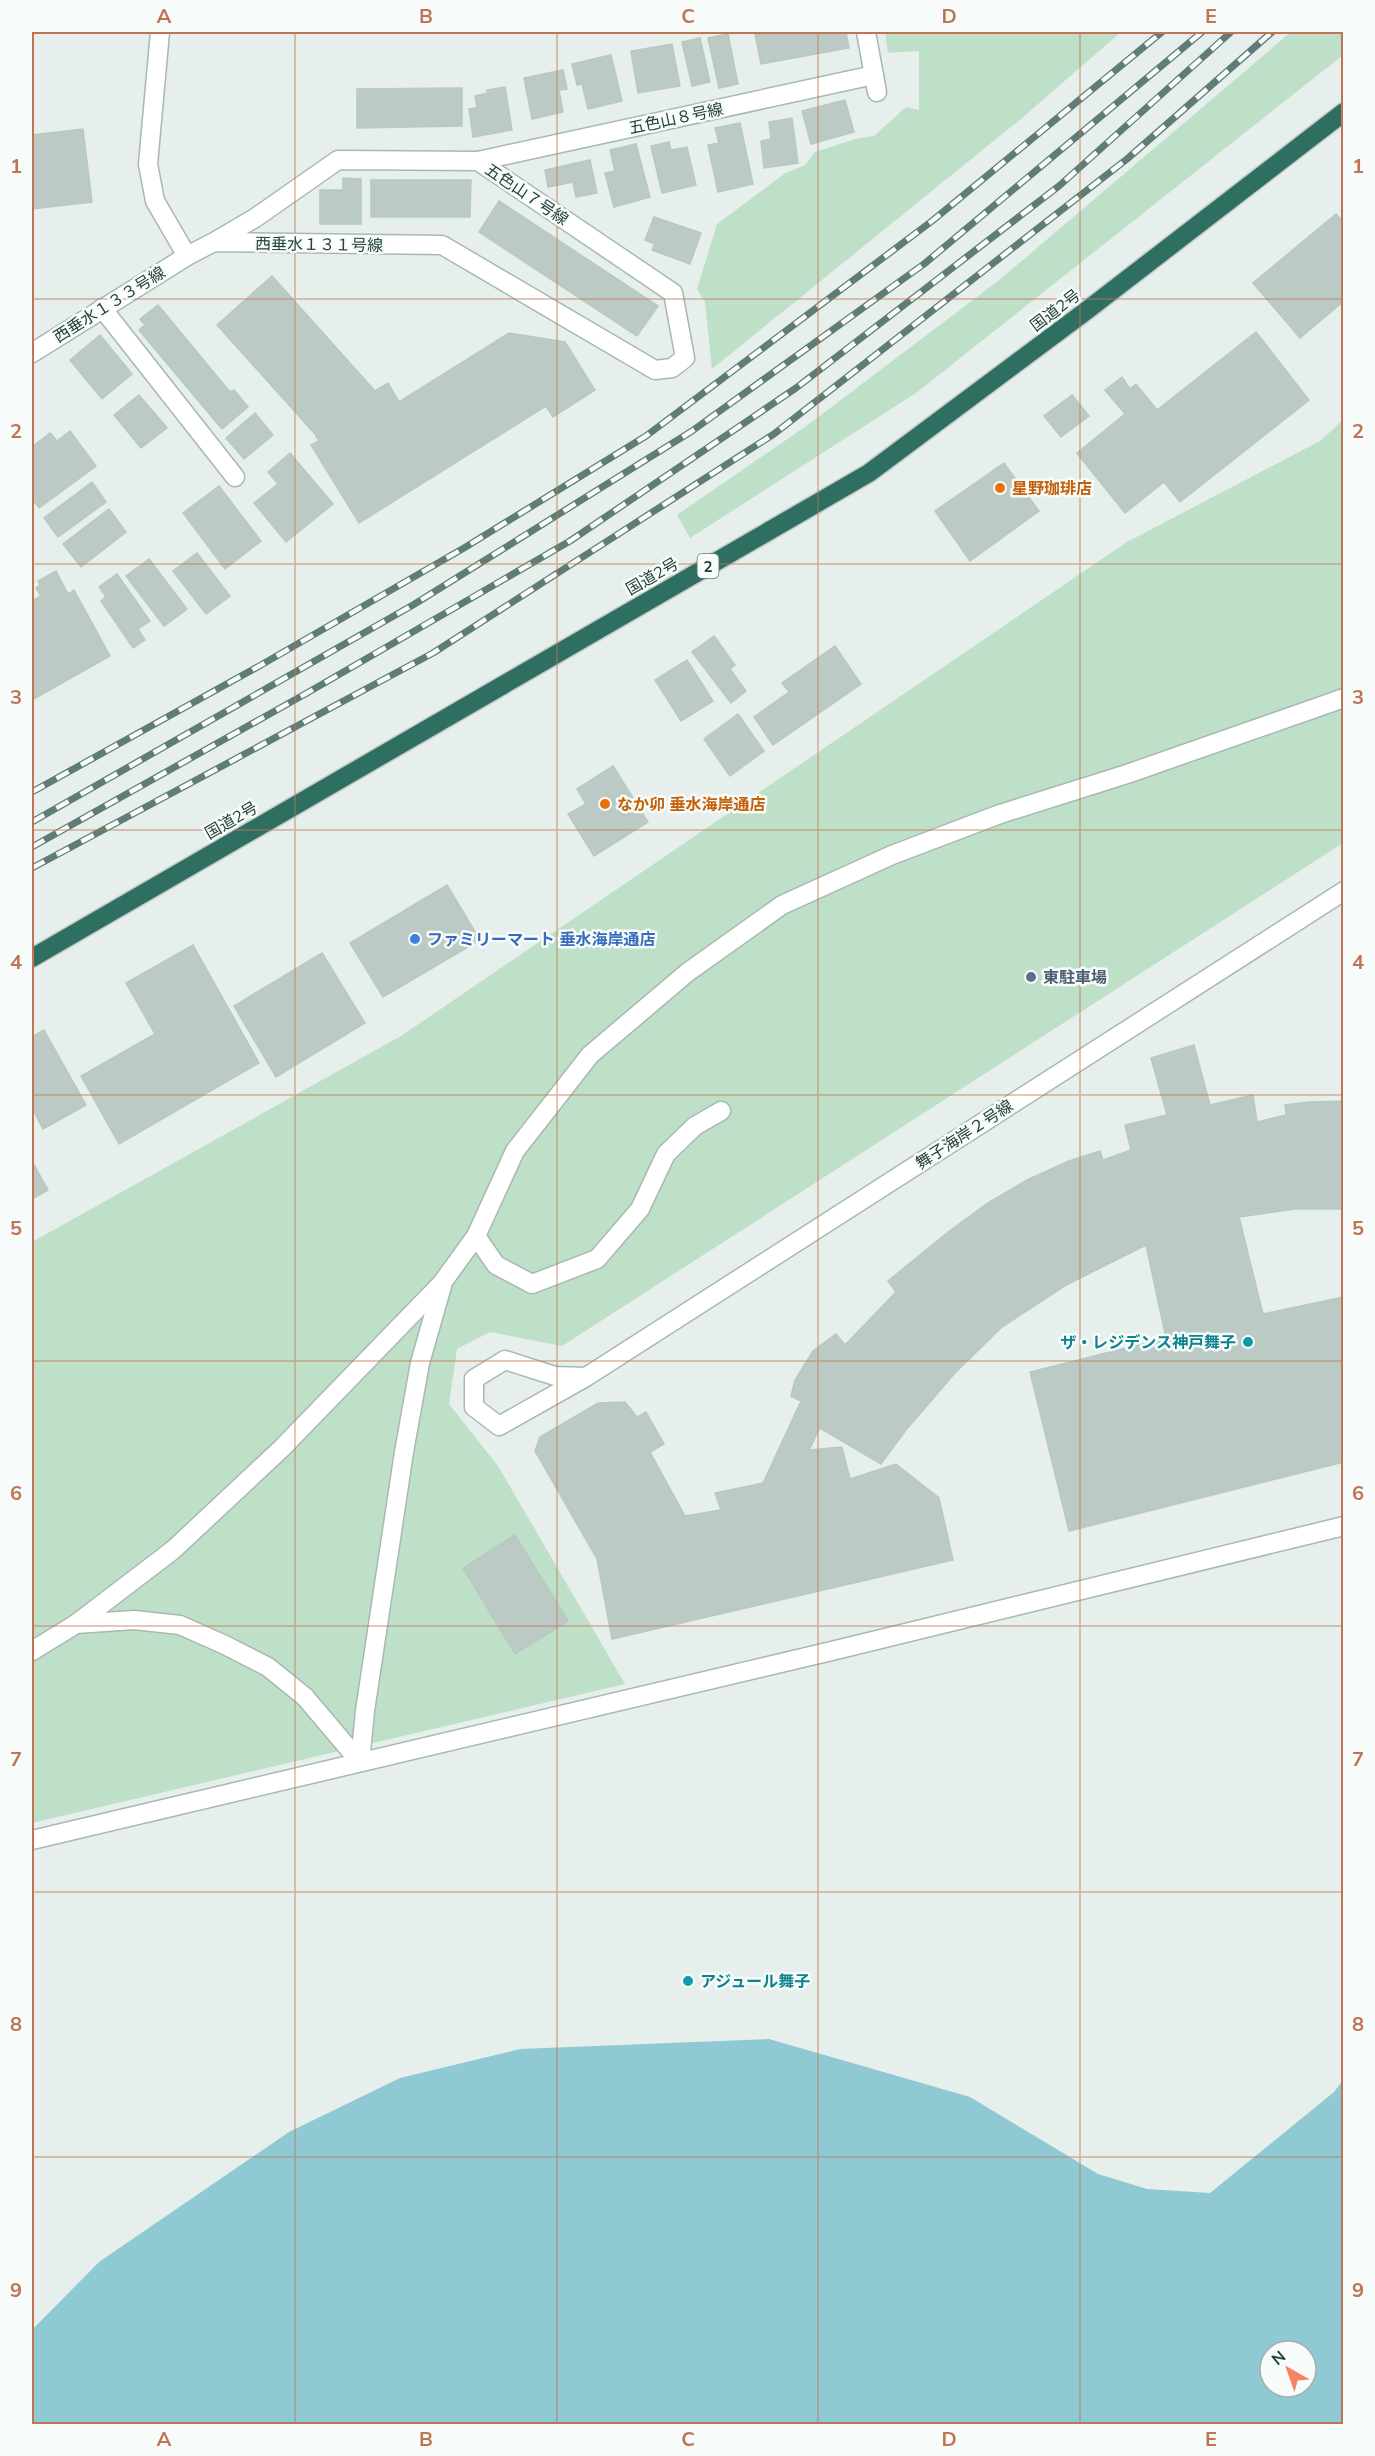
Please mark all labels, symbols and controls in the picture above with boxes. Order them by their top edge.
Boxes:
text: A [157,3,172,28]
text: B [419,3,433,28]
text: C [681,3,695,28]
text: D [941,3,957,28]
text: E [1205,3,1217,28]
street label: 五色山８号線 [627,98,725,138]
text: 1 [10,153,22,178]
text: 1 [1352,153,1364,178]
street label: 五色山７号線 [482,159,572,229]
street label: 西垂水１３１号線 [255,233,383,255]
street label: 西垂水１３３号線 [49,262,169,346]
street label: 国道2号 [1026,285,1084,335]
text: 2 [10,418,22,443]
text: 2 [1352,418,1364,443]
place label: 星野珈琲店 [1012,478,1092,498]
marker: 星野珈琲店 [993,481,1007,495]
street label: 国道2号 [622,553,682,599]
road number: 2 [698,554,718,578]
text: 3 [10,684,22,709]
text: 3 [1352,684,1364,709]
place label: なか卯 垂水海岸通店 [617,794,765,814]
street label: 国道2号 [201,797,261,843]
marker: なか卯 垂水海岸通店 [598,797,612,811]
place label: ファミリーマート 垂水海岸通店 [427,929,655,949]
marker: ファミリーマート 垂水海岸通店 [408,932,422,946]
text: 4 [10,949,22,974]
text: 4 [1352,949,1364,974]
place label: 東駐車場 [1043,967,1107,987]
marker: 東駐車場 [1024,970,1038,984]
street label: 舞子海岸２号線 [912,1095,1016,1173]
text: 5 [10,1215,22,1240]
text: 5 [1352,1215,1364,1240]
place label: ザ・レジデンス神戸舞子 [1060,1332,1236,1352]
marker: ザ・レジデンス神戸舞子 [1241,1335,1255,1349]
text: 6 [10,1480,22,1505]
text: 6 [1352,1480,1364,1505]
text: 7 [10,1746,22,1771]
text: 7 [1352,1746,1364,1771]
place label: アジュール舞子 [700,1971,810,1991]
marker: アジュール舞子 [681,1974,695,1988]
text: 8 [10,2011,22,2036]
text: 8 [1352,2011,1364,2036]
text: 9 [10,2277,22,2302]
text: 9 [1352,2277,1364,2302]
north arrow [1258,2339,1318,2399]
text: N [1267,2346,1289,2369]
text: A [157,2426,172,2451]
text: B [419,2426,433,2451]
text: C [681,2426,695,2451]
text: D [941,2426,957,2451]
text: E [1205,2426,1217,2451]

